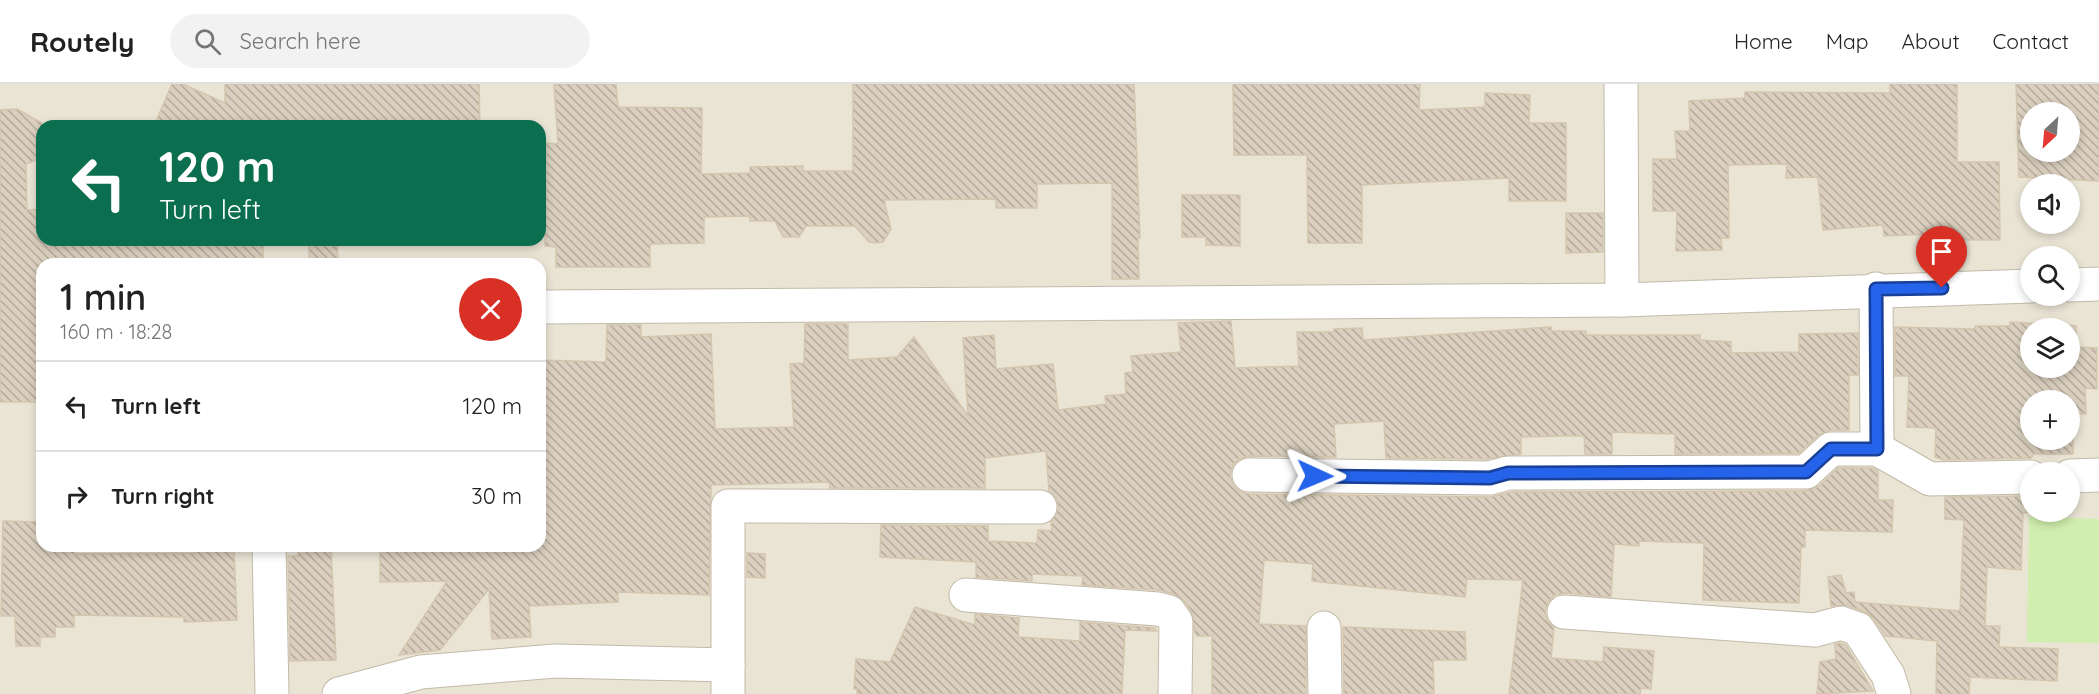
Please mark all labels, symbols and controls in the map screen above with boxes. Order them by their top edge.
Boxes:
search box [170,14,590,68]
text: Routely [30,24,134,59]
icon: search [191,25,224,58]
text: Search here [239,27,361,55]
text: Home [1734,28,1793,54]
text: Map [1826,28,1869,54]
text: About [1902,28,1960,54]
text: Contact [1993,28,2069,54]
north arrow [2020,102,2080,162]
map controls [2020,102,2080,522]
text: 120 m [159,140,276,193]
icon: left [60,144,138,222]
button: sound [2020,174,2080,234]
text: Turn left [159,192,261,226]
pin [1916,226,1967,288]
icon: arrive [1925,235,1958,268]
button: search [2020,246,2080,306]
text: 1 min [60,274,146,319]
button: close [459,278,522,341]
button: layers [2020,318,2080,378]
text: 160 m · 18:28 [60,319,172,344]
icon: left [60,390,93,423]
button: + [2020,390,2080,450]
text: Turn left [111,392,201,420]
text: 120 m [463,392,522,420]
position arrow [1283,444,1347,508]
button: − [2020,462,2080,522]
icon: right [60,480,93,513]
text: Turn right [111,482,215,510]
text: 30 m [471,482,522,510]

